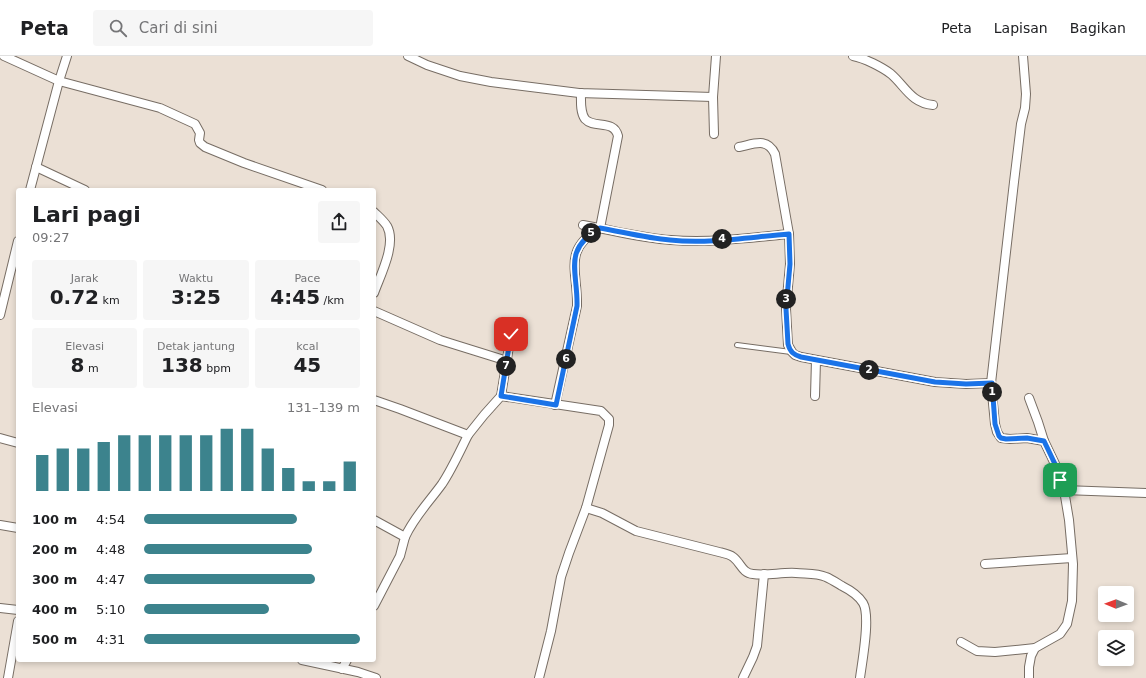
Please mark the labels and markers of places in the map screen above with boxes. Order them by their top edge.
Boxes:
pin: 5 [581,223,601,243]
pin: 4 [712,229,732,249]
pin: 3 [776,289,796,309]
pin [494,317,528,351]
pin: 6 [556,349,576,369]
pin: 7 [496,356,516,376]
pin: 2 [859,360,879,380]
pin: 1 [982,382,1002,402]
pin [1043,463,1077,497]

